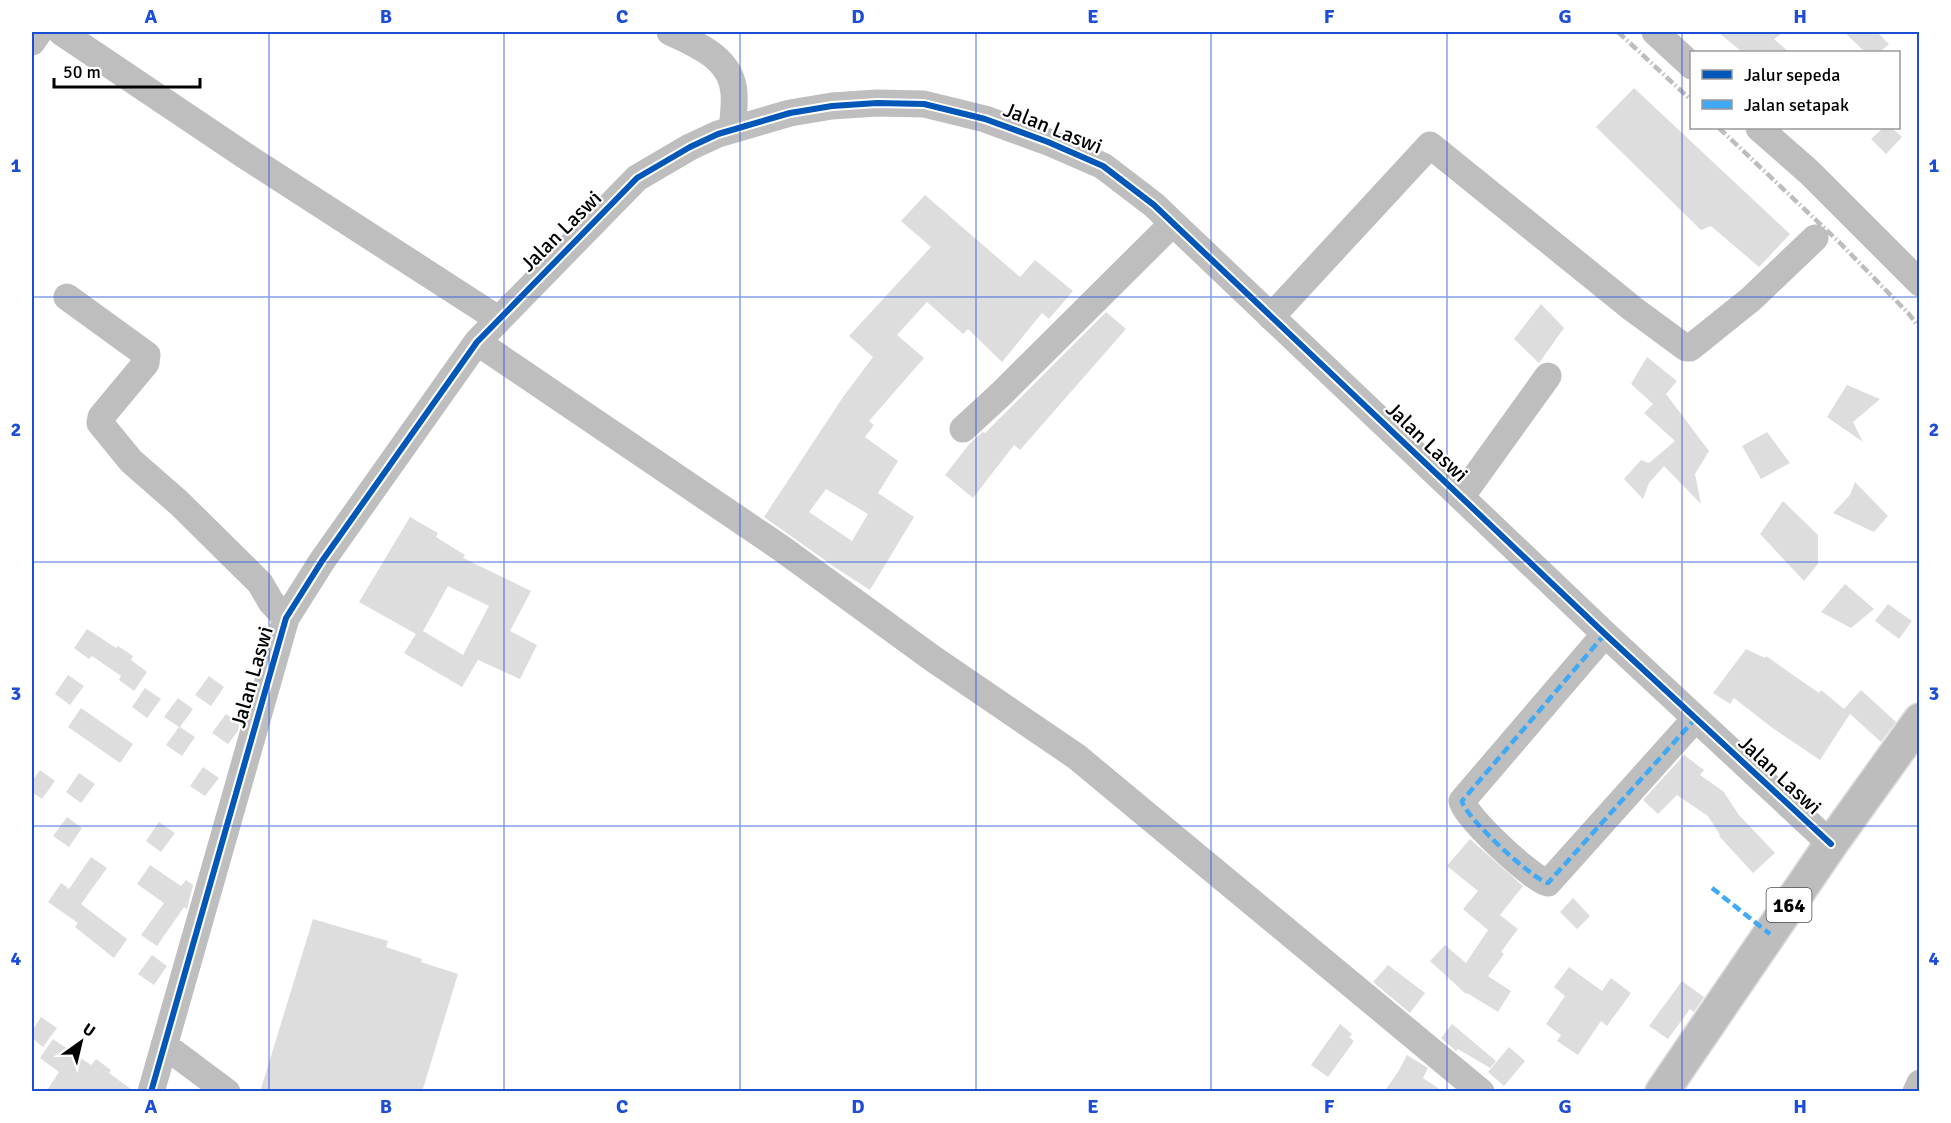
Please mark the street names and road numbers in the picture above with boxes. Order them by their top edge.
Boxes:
street label: Jalan Laswi [1000,96,1106,160]
street label: Jalan Laswi [515,185,607,277]
street label: Jalan Laswi [1381,396,1473,488]
street label: Jalan Laswi [225,623,279,731]
street label: Jalan Laswi [1733,730,1827,820]
road number: 164 [1766,888,1812,922]

